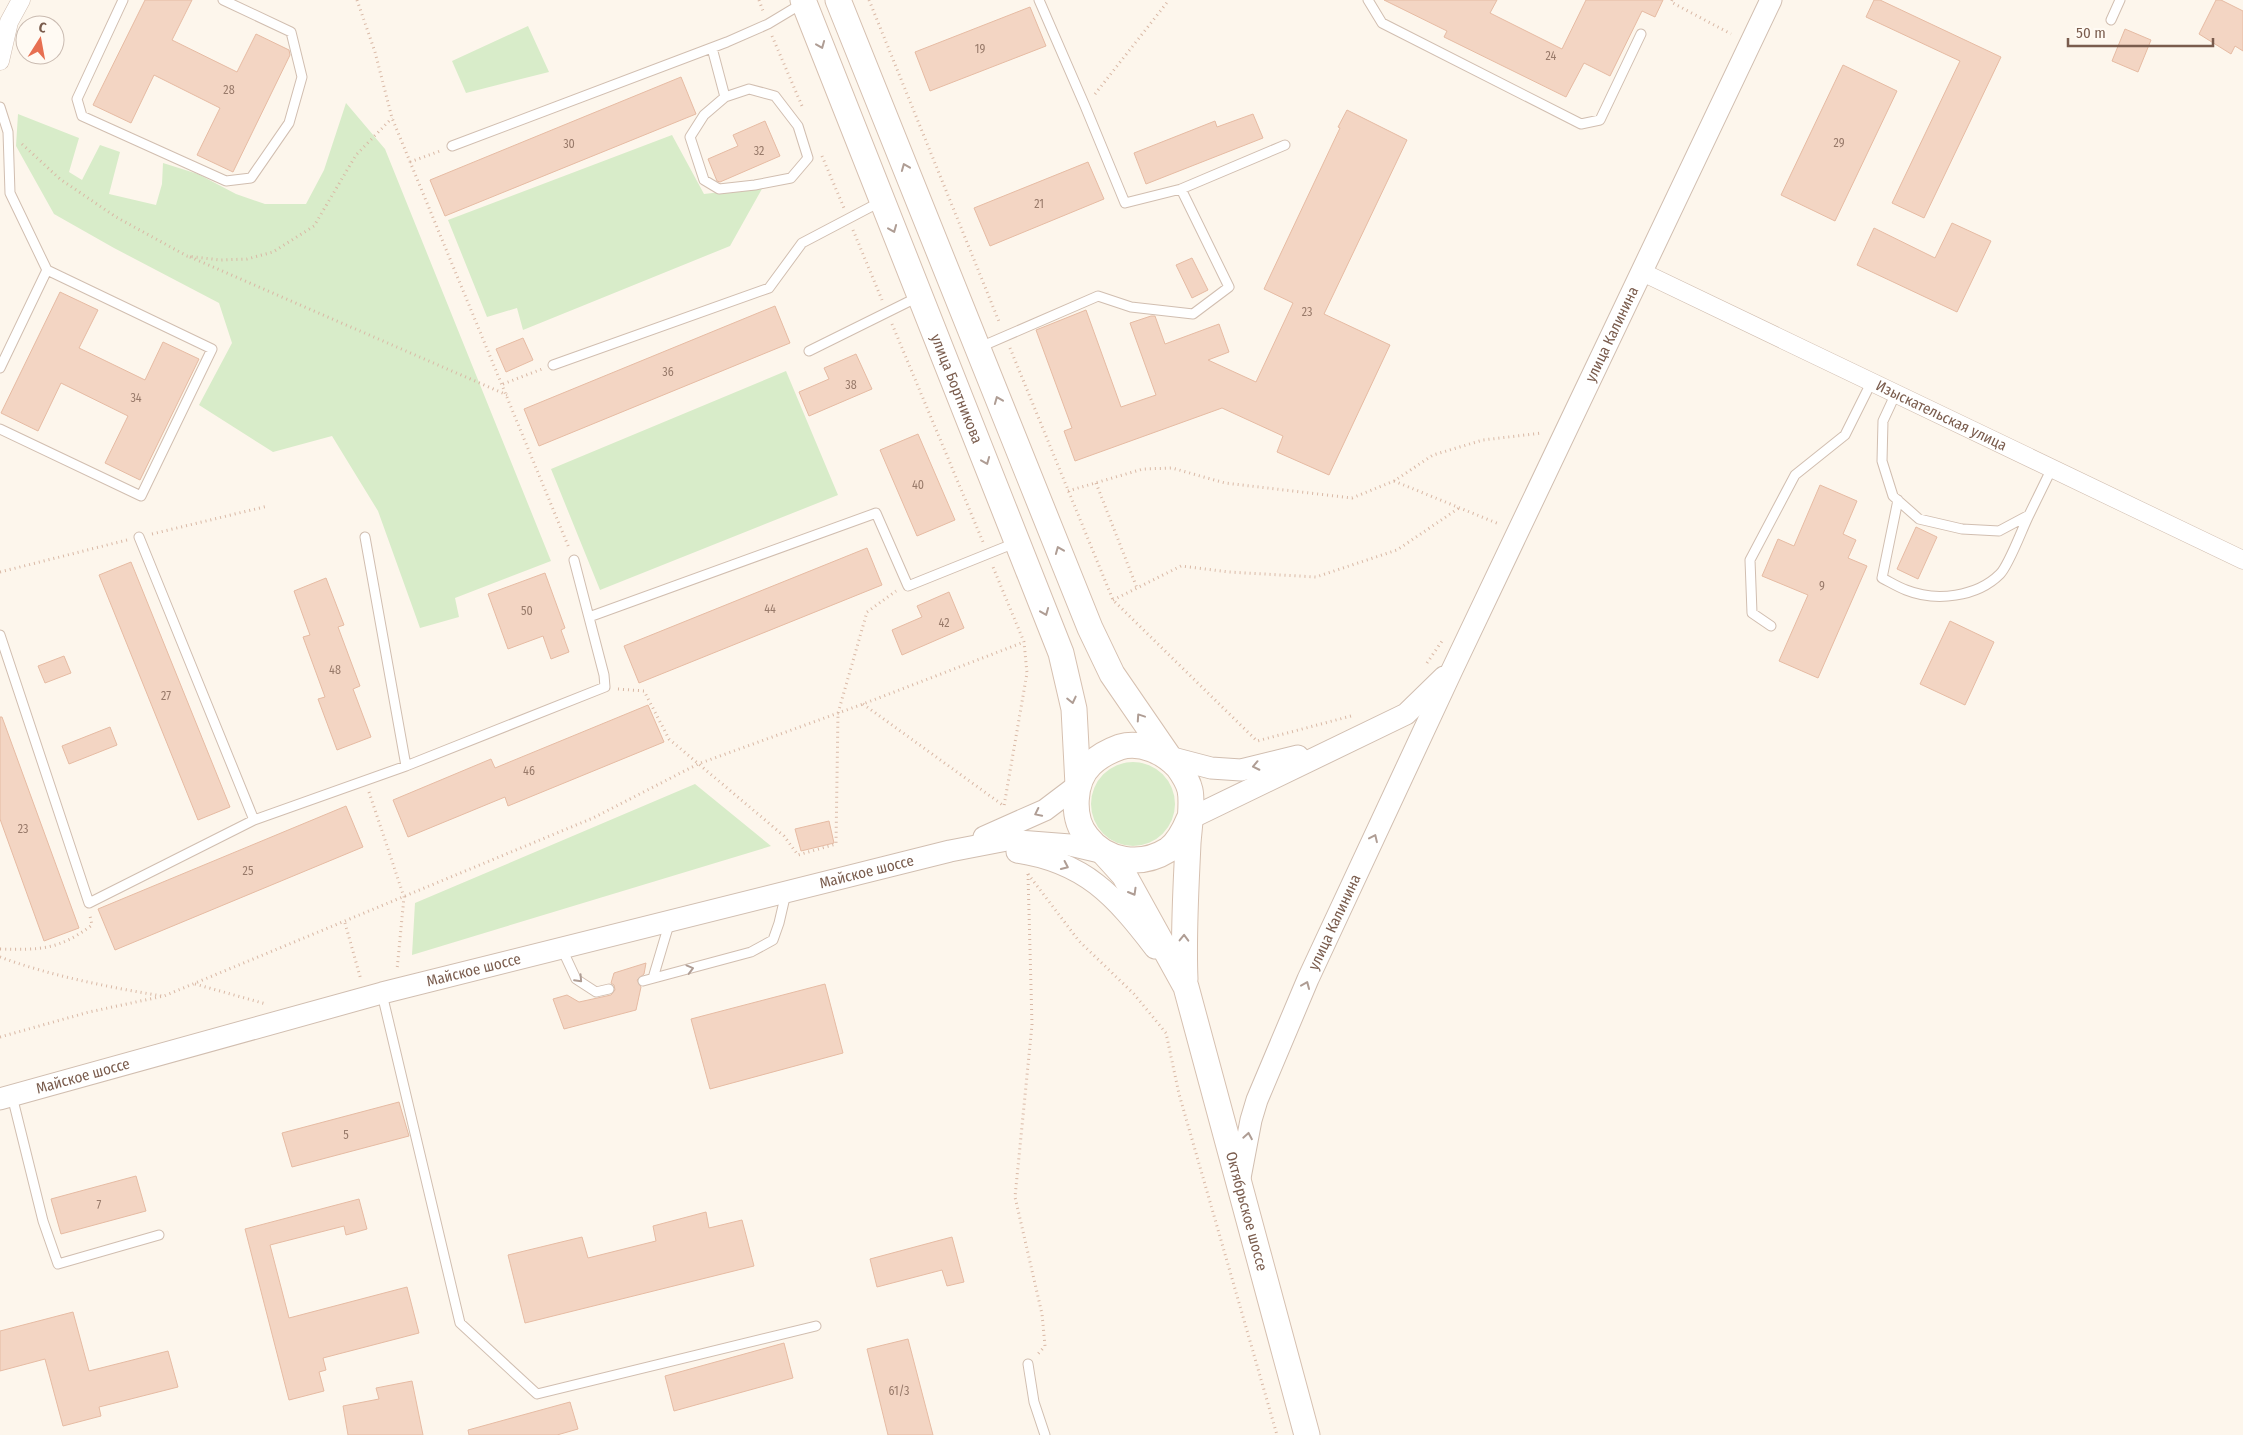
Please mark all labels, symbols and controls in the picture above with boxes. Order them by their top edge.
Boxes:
north arrow [15,15,65,65]
scale bar [2068,15,2213,47]
text: С [37,19,48,37]
text: 50 m [2076,24,2106,42]
one-way arrow [815,40,825,49]
house number: 19 [975,42,985,56]
house number: 24 [1546,49,1557,63]
house number: 28 [223,83,235,97]
house number: 29 [1833,136,1845,150]
house number: 30 [563,137,575,151]
house number: 32 [754,144,764,158]
one-way arrow [901,164,911,172]
house number: 21 [1034,197,1044,211]
one-way arrow [887,224,898,233]
street label: улица Калинина [1581,284,1642,385]
house number: 23 [1302,305,1312,319]
street label: улица Бортникова [927,331,986,446]
house number: 36 [662,365,674,379]
street label: Изыскательская улица [1873,376,2010,454]
house number: 38 [845,378,857,392]
house number: 34 [130,391,142,405]
one-way arrow [994,396,1004,404]
one-way arrow [979,456,990,465]
house number: 40 [912,478,924,492]
one-way arrow [1055,547,1065,555]
house number: 9 [1819,579,1825,593]
house number: 44 [764,602,776,616]
house number: 50 [521,604,533,618]
one-way arrow [1040,608,1050,616]
house number: 42 [939,616,949,630]
house number: 48 [329,663,341,677]
house number: 27 [161,689,171,703]
one-way arrow [1066,696,1077,705]
one-way arrow [1137,713,1146,723]
one-way arrow [1251,761,1260,771]
house number: 46 [523,764,535,778]
one-way arrow [1034,807,1043,817]
house number: 23 [18,822,28,836]
one-way arrow [1368,834,1378,843]
street label: Майское шоссе [818,851,916,892]
one-way arrow [1060,860,1069,870]
house number: 25 [243,864,254,878]
street label: улица Калинина [1304,871,1365,973]
one-way arrow [1127,886,1137,895]
one-way arrow [1179,934,1189,942]
street label: Майское шоссе [425,950,523,991]
one-way arrow [685,964,693,974]
one-way arrow [573,973,582,982]
one-way arrow [1299,981,1310,990]
street label: Майское шоссе [34,1054,132,1098]
house number: 5 [343,1128,349,1142]
one-way arrow [1242,1132,1252,1141]
street label: Октябрьское шоссе [1222,1150,1271,1273]
house number: 7 [97,1198,102,1212]
house number: 61/3 [889,1384,909,1398]

